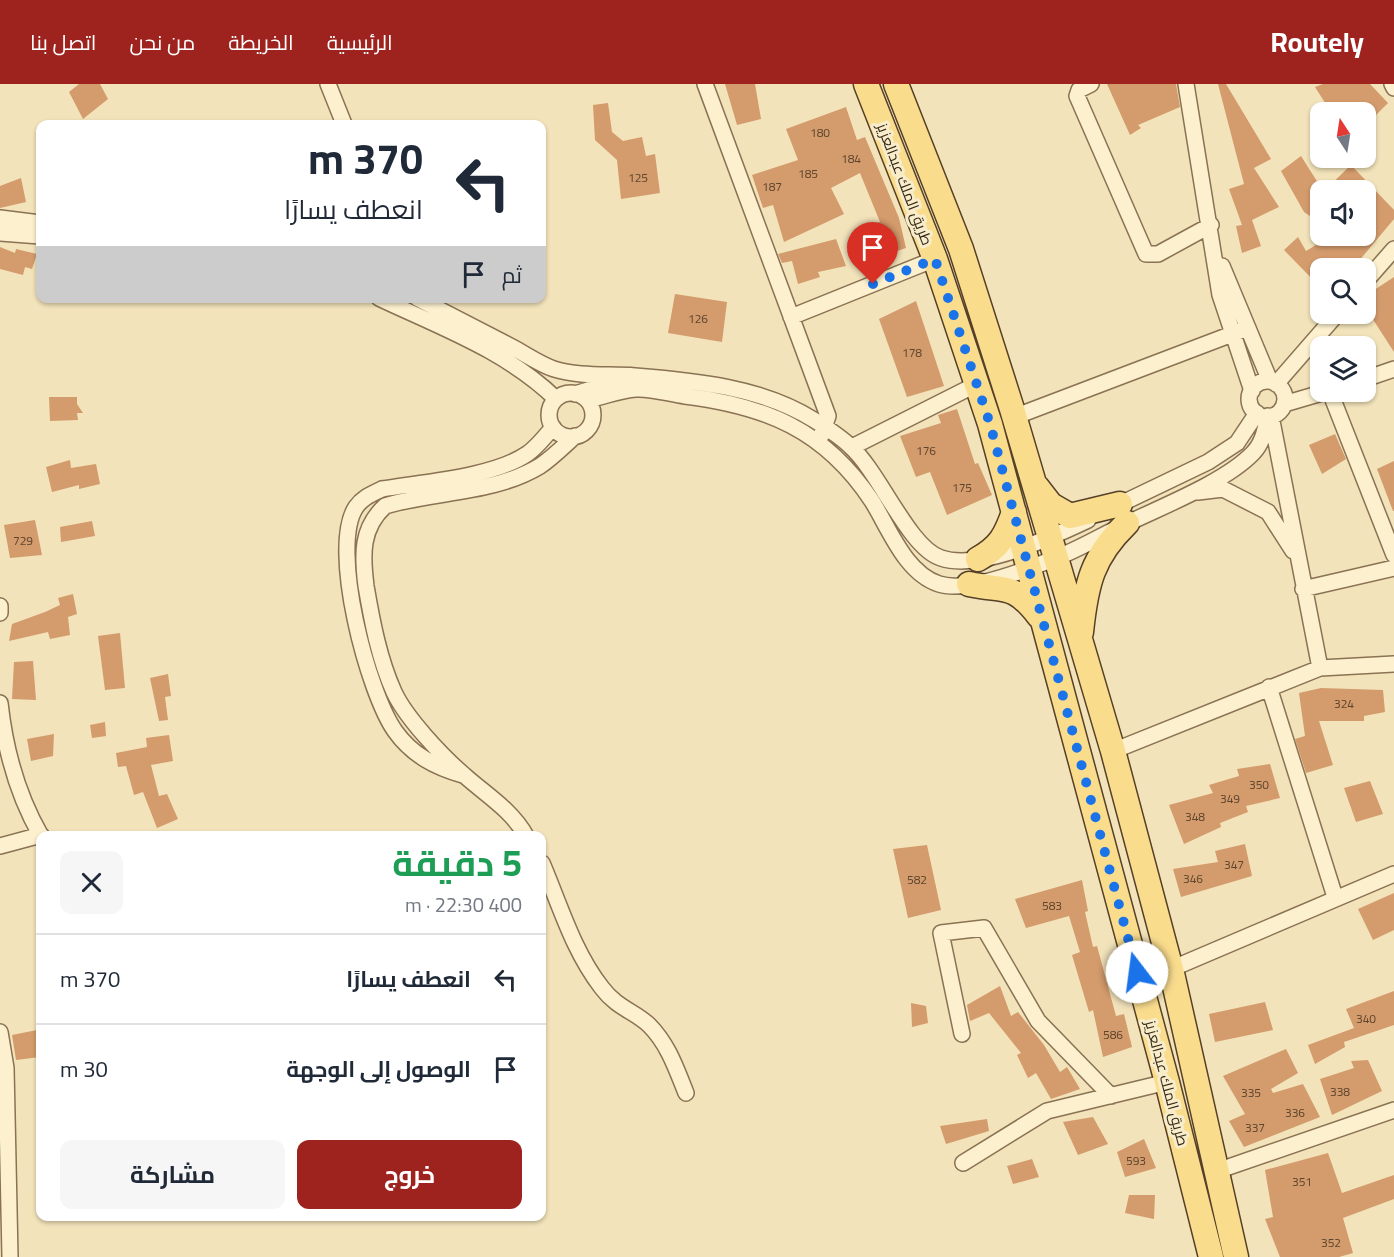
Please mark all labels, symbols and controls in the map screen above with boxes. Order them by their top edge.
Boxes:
text: Routely [1270,16,1364,68]
text: اتصل بنا [30,23,96,62]
text: من نحن [129,23,195,62]
text: الخريطة [228,23,294,62]
text: الرئيسية [327,23,393,62]
north arrow [1310,102,1376,168]
map controls [1310,102,1376,402]
street label: طريق الملك عبدالعزيز [868,118,942,250]
text: 370 m [308,119,423,198]
house number: 180 [810,121,830,144]
icon: left [444,144,522,222]
house number: 184 [841,147,861,170]
house number: 185 [798,162,818,185]
house number: 125 [628,166,648,189]
house number: 187 [762,175,782,198]
button: sound [1310,180,1376,246]
text: انعطف يسارًا [284,184,423,234]
pin [847,222,898,284]
icon: arrive [856,231,889,264]
text: ثم [502,254,522,296]
icon: arrive [457,258,490,291]
button: search [1310,258,1376,324]
house number: 126 [688,307,708,330]
button: layers [1310,336,1376,402]
house number: 178 [902,341,922,364]
house number: 176 [916,439,936,462]
house number: 175 [952,476,972,499]
house number: 729 [13,529,33,552]
house number: 324 [1334,692,1354,715]
house number: 350 [1249,773,1269,796]
house number: 349 [1220,787,1240,810]
house number: 348 [1185,805,1205,828]
text: 5 دقيقة [392,829,522,897]
button: close [60,851,123,914]
house number: 347 [1224,853,1244,876]
house number: 346 [1183,867,1203,890]
house number: 582 [907,868,927,891]
text: 400 m · 22:30 [405,886,522,923]
house number: 583 [1042,894,1062,917]
position arrow [1105,940,1169,1004]
text: 370 m [60,958,120,1000]
text: انعطف يسارًا [346,958,471,1000]
icon: left [489,963,522,996]
house number: 340 [1356,1007,1376,1030]
street label: طريق الملك عبدالعزيز [1136,1016,1198,1149]
house number: 586 [1103,1023,1123,1046]
text: 30 m [60,1048,108,1090]
text: الوصول إلى الوجهة [286,1048,471,1090]
icon: arrive [489,1053,522,1086]
house number: 338 [1330,1080,1350,1103]
house number: 335 [1241,1081,1261,1104]
house number: 336 [1285,1101,1305,1124]
house number: 337 [1245,1116,1265,1139]
button: مشاركة [60,1140,285,1209]
button: خروج [297,1140,522,1209]
house number: 593 [1126,1149,1146,1172]
house number: 351 [1292,1170,1312,1193]
house number: 352 [1321,1231,1341,1254]

